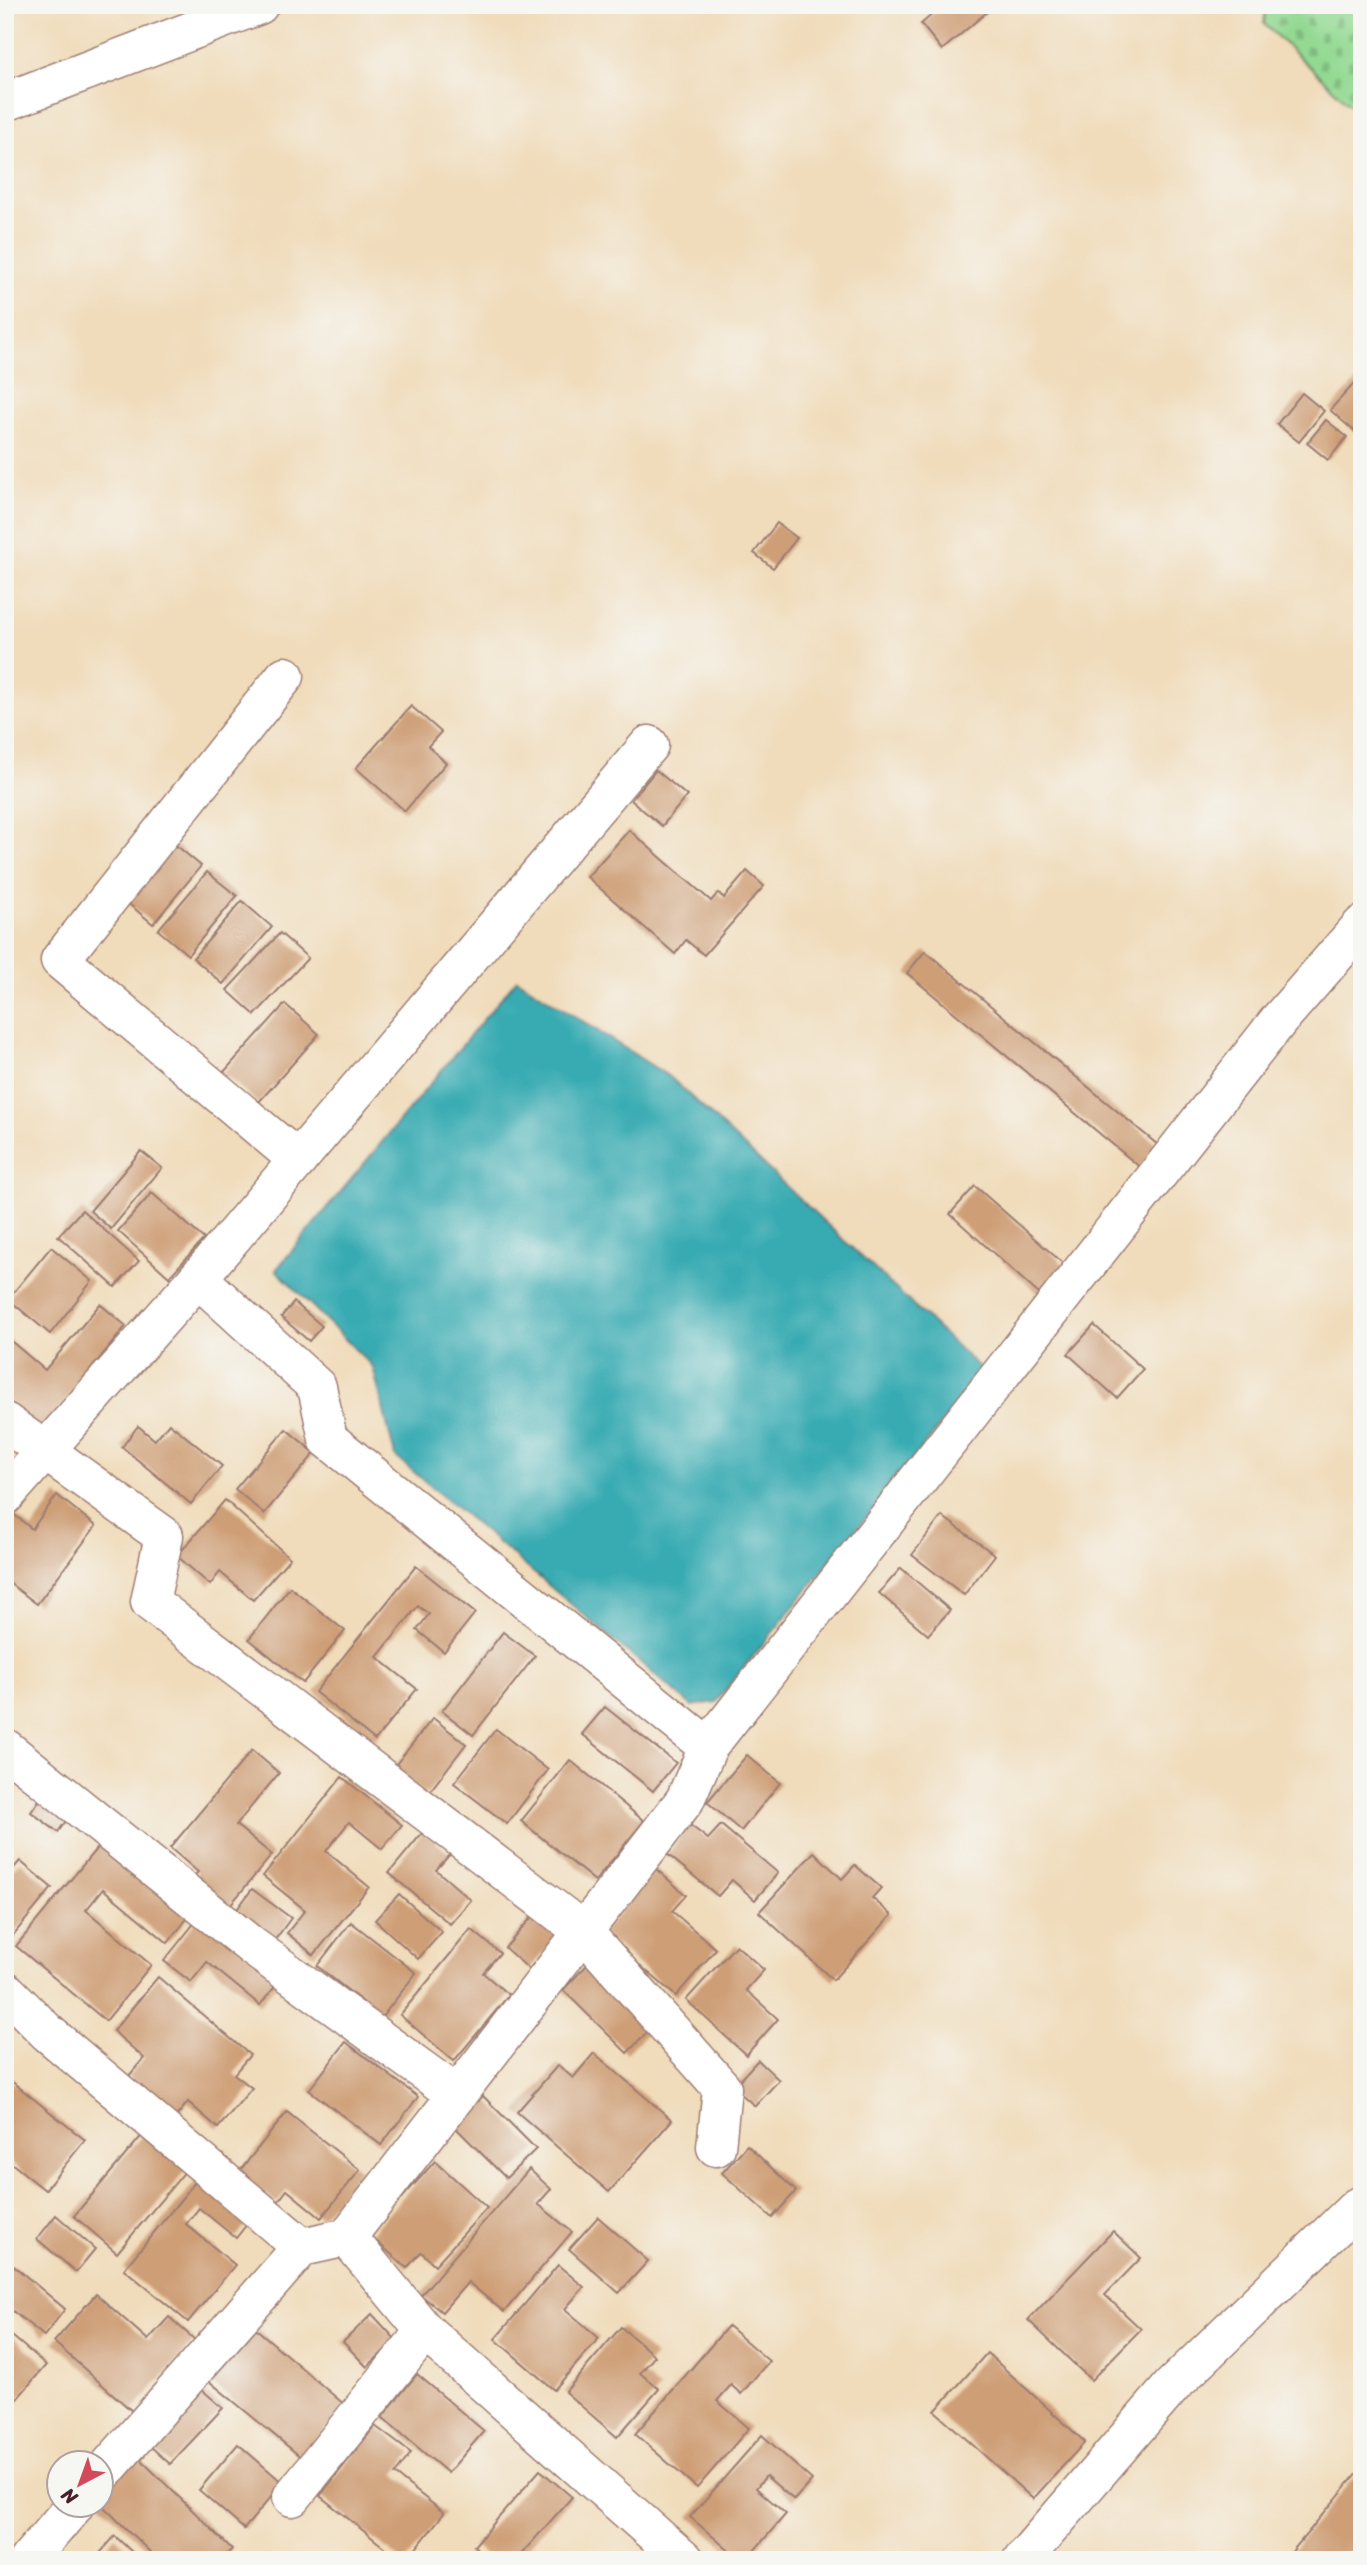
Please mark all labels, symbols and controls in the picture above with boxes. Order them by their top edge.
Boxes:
north arrow [46,2450,116,2520]
text: N [53,2479,86,2514]

